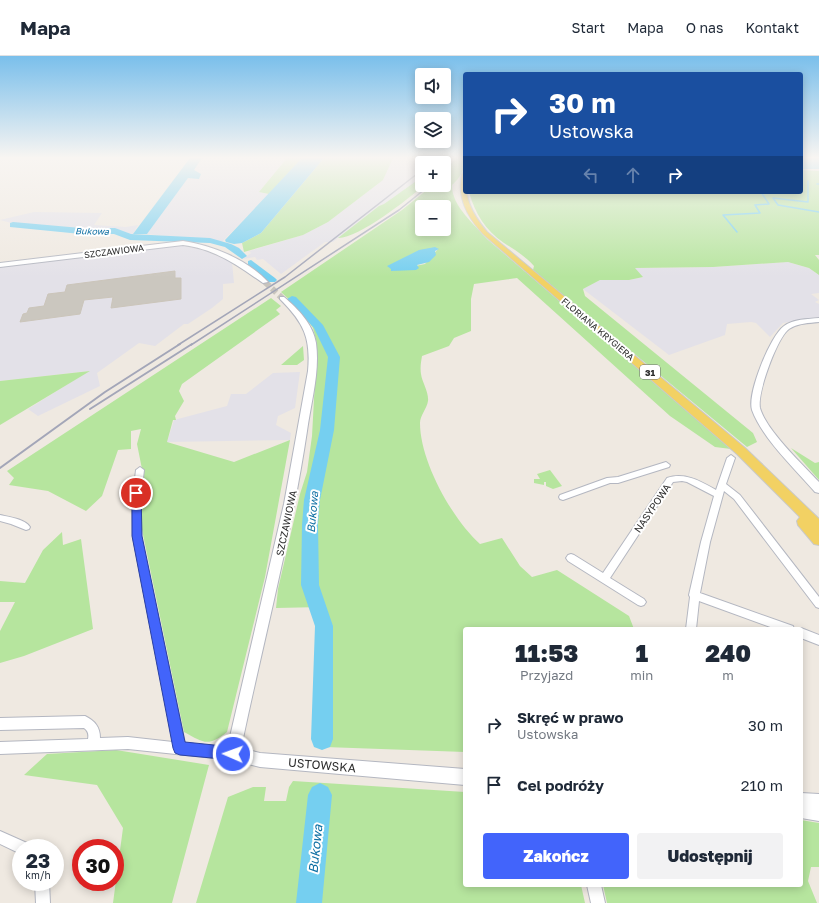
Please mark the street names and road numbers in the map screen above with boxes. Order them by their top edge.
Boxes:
street label: SZCZAWIOWA [84,242,144,260]
street label: FLORIANA KRYGIERA [560,295,636,363]
road number: 31 [640,365,660,379]
street label: NASYPOWA [631,481,673,535]
street label: SZCZAWIOWA [273,489,299,557]
street label: USTOWSKA [288,755,356,775]

